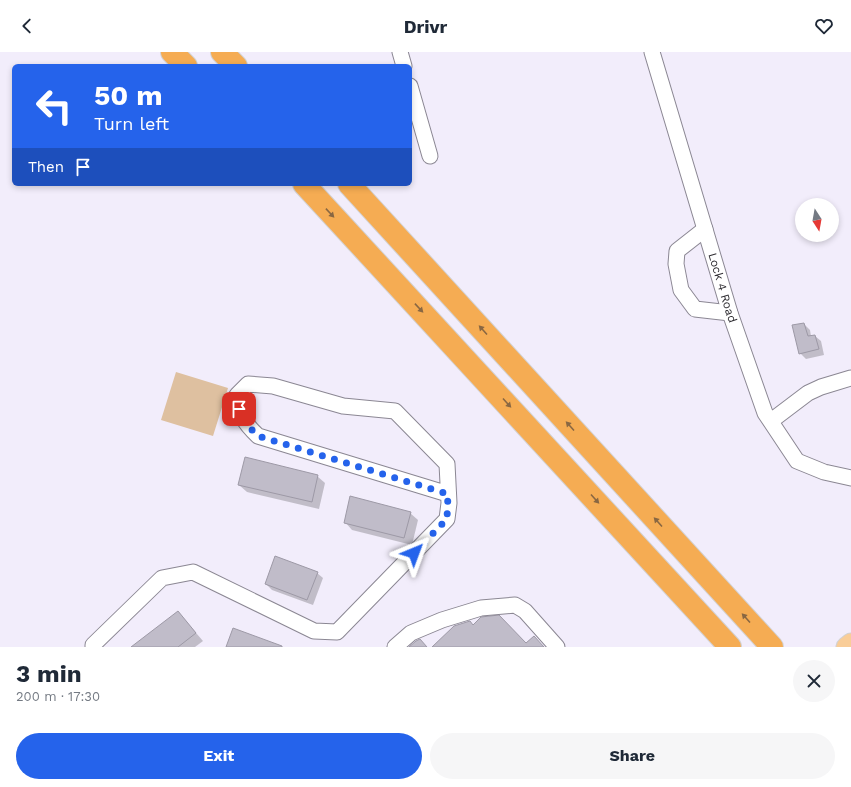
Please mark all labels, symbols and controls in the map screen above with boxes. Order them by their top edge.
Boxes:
icon: back [16,15,38,37]
icon: heart [813,15,835,37]
text: Drivr [404,16,447,37]
text: 50 m [94,79,163,112]
icon: left [28,80,80,132]
text: Turn left [94,113,169,134]
icon: arrive [72,156,94,178]
text: Then [28,158,64,176]
north arrow [795,198,839,242]
map controls [795,198,839,242]
one-way arrow [326,207,335,218]
street label: Lock 4 Road [705,251,740,325]
one-way arrow [414,303,423,313]
one-way arrow [478,325,487,336]
pin [222,392,256,426]
icon: arrive [228,398,250,420]
one-way arrow [502,399,511,408]
one-way arrow [566,421,575,431]
one-way arrow [590,494,599,504]
one-way arrow [653,517,663,527]
position arrow [393,532,435,574]
one-way arrow [741,613,750,623]
text: 3 min [16,660,82,688]
button: close [793,660,835,702]
text: 200 m · 17:30 [16,689,100,704]
button: Exit [16,733,422,779]
button: Share [430,733,835,779]

